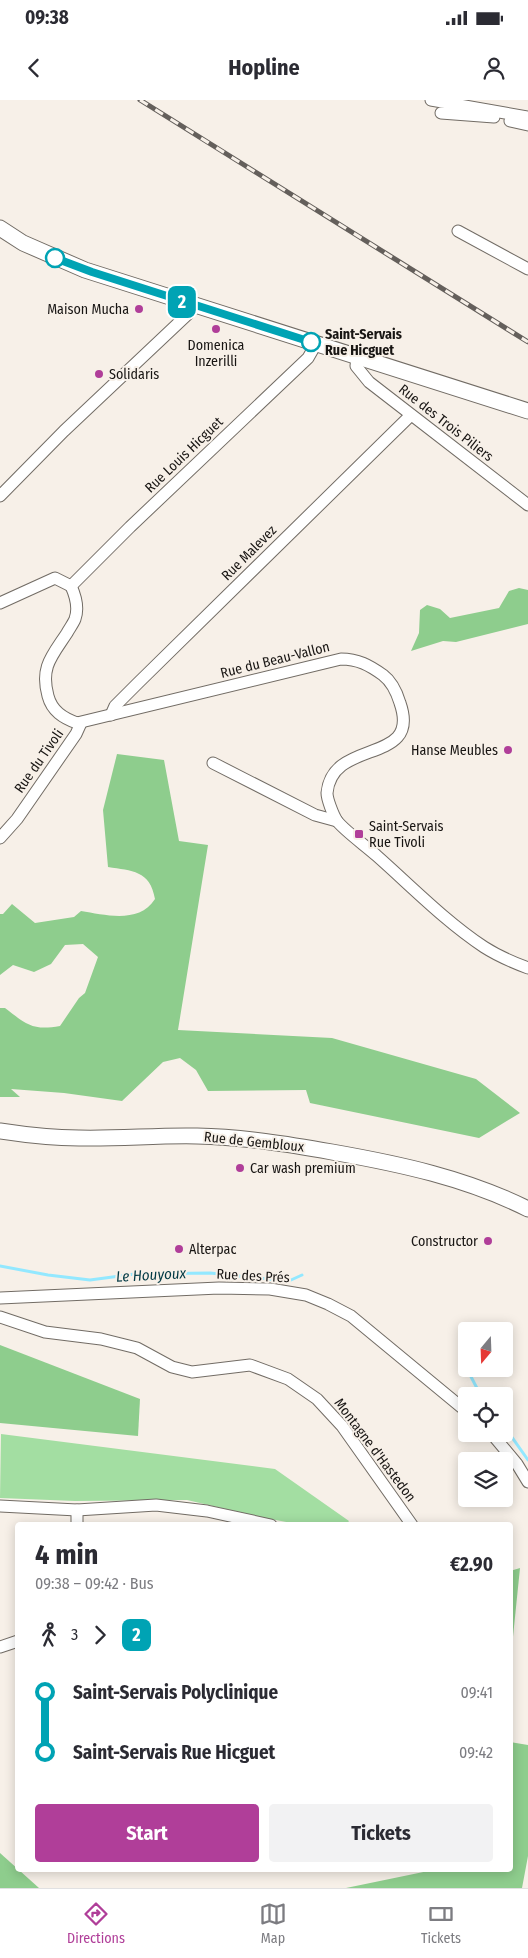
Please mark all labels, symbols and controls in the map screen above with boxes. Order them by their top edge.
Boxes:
text: 09:38 [25,6,69,29]
icon: back [20,54,48,82]
text: Hopline [228,54,300,81]
icon: person [480,54,508,82]
unlabelled marker [45,248,65,268]
line badge: 2 [166,286,198,318]
text: 2 [178,291,186,313]
place label: Maison Mucha [47,301,129,318]
marker: Maison Mucha [133,303,145,315]
marker: Domenica Inzerilli [210,323,222,335]
place label: Saint-Servais Rue Hicguet [325,326,402,359]
marker: Saint-Servais Rue Hicguet [301,332,321,352]
place label: Domenica Inzerilli [188,337,245,370]
place label: Solidaris [109,366,159,383]
marker: Solidaris [93,368,105,380]
street label: Rue des Trois Piliers [395,381,497,465]
street label: Rue Louis Hicguet [142,413,227,496]
street label: Rue Malevez [218,522,280,584]
street label: Rue du Beau-Vallon [219,638,331,682]
street label: Rue du Tivoli [11,726,67,796]
place label: Hanse Meubles [411,742,498,759]
marker: Hanse Meubles [502,744,514,756]
place label: Saint-Servais Rue Tivoli [369,818,444,851]
marker: Saint-Servais Rue Tivoli [353,828,365,840]
street label: Rue de Gembloux [203,1128,306,1156]
place label: Car wash premium [250,1160,356,1177]
marker: Car wash premium [234,1162,246,1174]
place label: Constructor [411,1233,478,1250]
marker: Constructor [482,1235,494,1247]
place label: Alterpac [189,1241,236,1258]
marker: Alterpac [173,1243,185,1255]
water label: Le Houyoux [115,1264,187,1286]
street label: Rue des Prés [216,1266,290,1286]
north arrow [458,1322,512,1378]
map controls [458,1322,513,1507]
button: locate [458,1387,513,1442]
street label: Montagne d'Hastedon [331,1395,419,1505]
button: layers [458,1452,513,1507]
text: 4 min [35,1538,99,1571]
text: €2.90 [450,1553,493,1576]
text: 09:38 – 09:42 · Bus [35,1574,154,1593]
icon: walk [35,1621,63,1649]
icon: forward [86,1621,114,1649]
text: 2 [132,1624,141,1646]
text: 3 [71,1625,78,1644]
text: Saint-Servais Polyclinique [73,1681,278,1704]
text: 09:41 [461,1683,493,1702]
text: Saint-Servais Rue Hicguet [73,1741,275,1764]
text: 09:42 [459,1743,493,1762]
button: Start [35,1804,259,1862]
button: Tickets [269,1804,493,1862]
tab: Directions [67,1900,125,1947]
tab: Map [259,1900,287,1947]
tab: Tickets [421,1900,461,1947]

